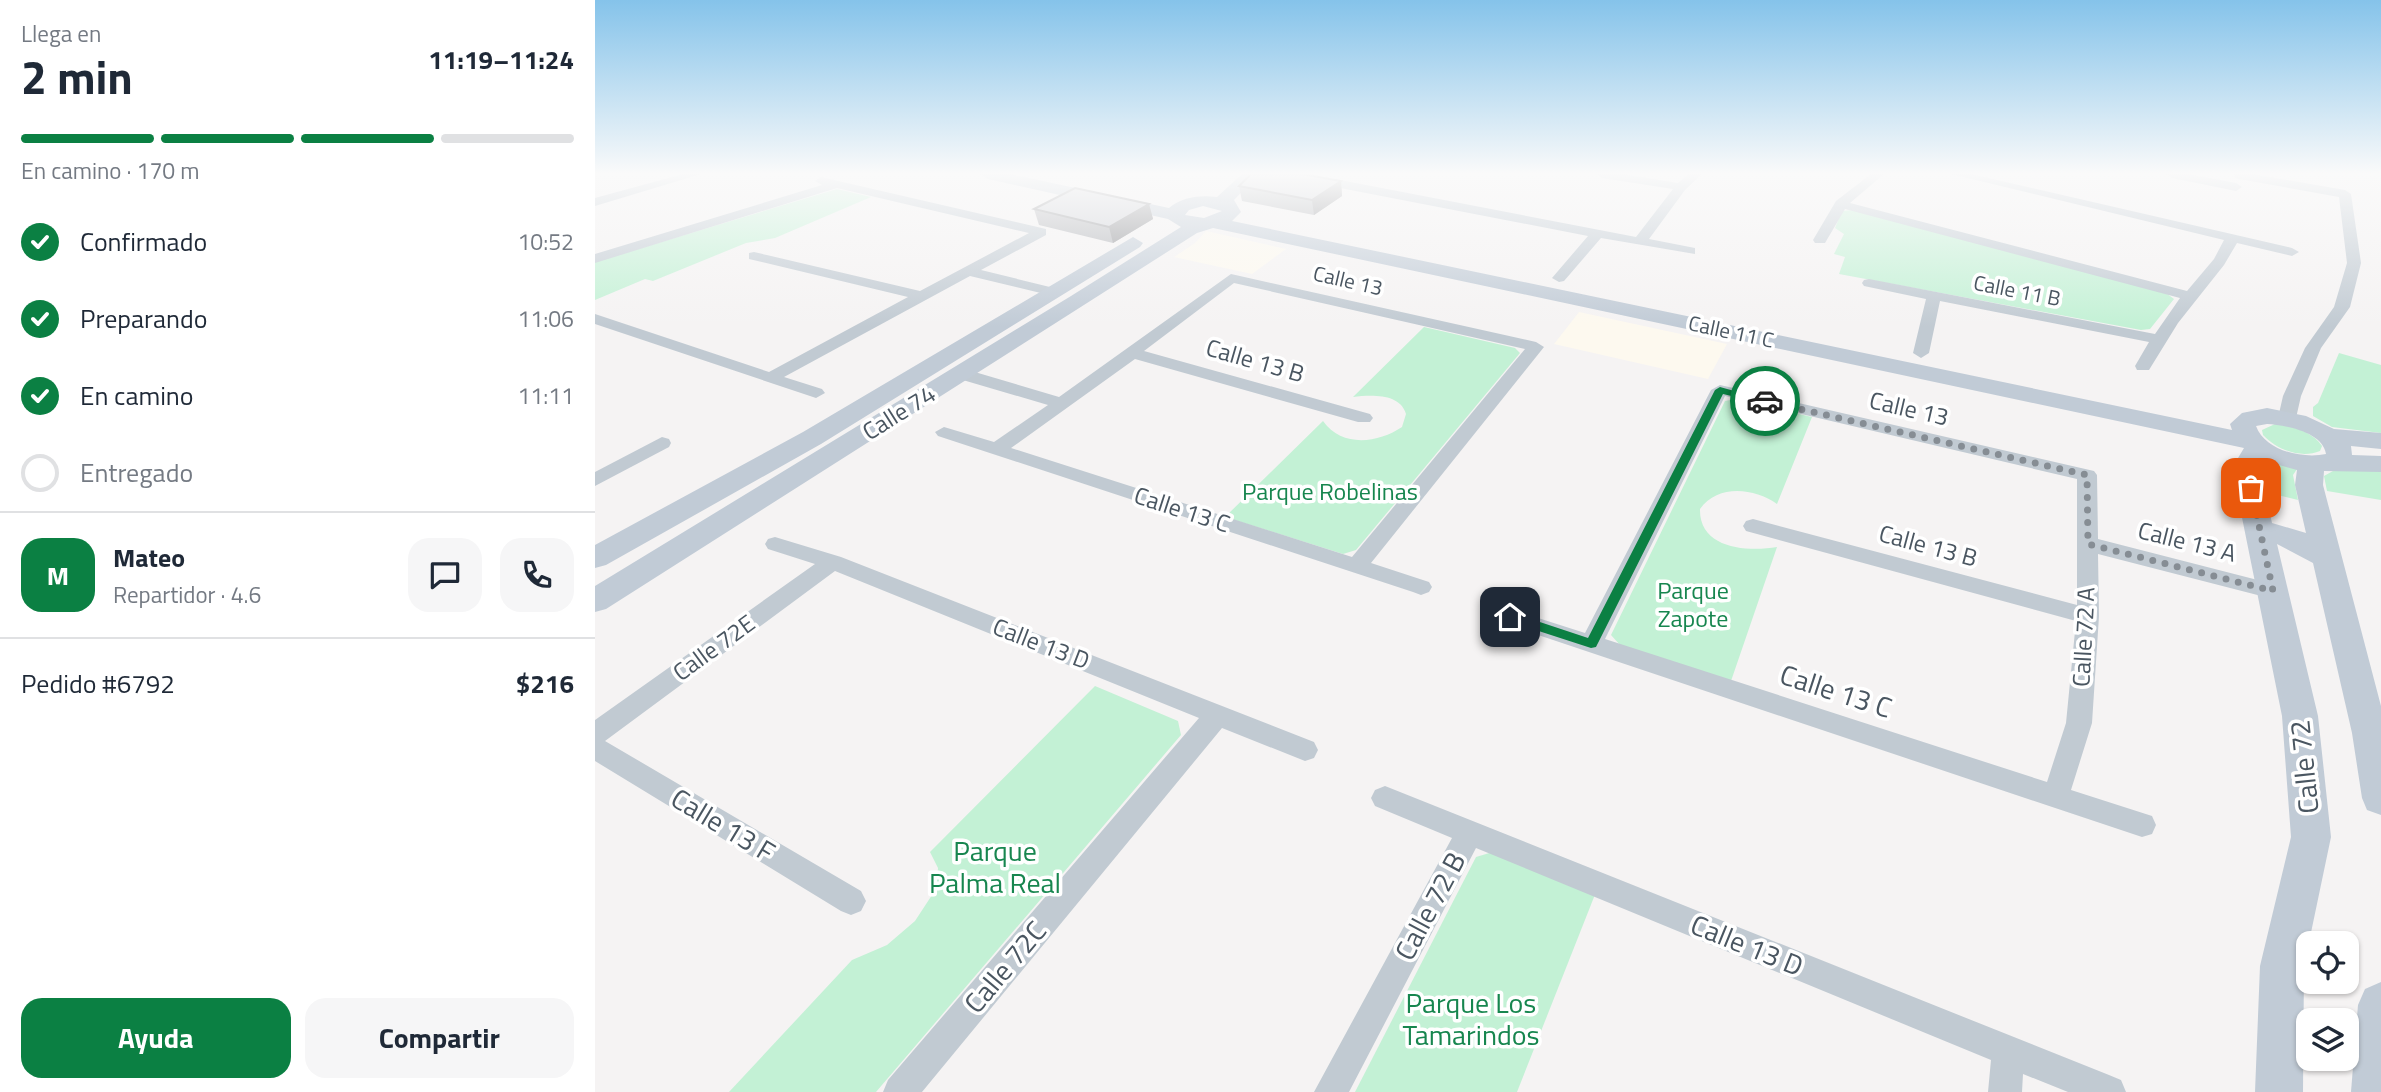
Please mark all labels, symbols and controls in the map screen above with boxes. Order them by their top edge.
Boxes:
text: Llega en [21,16,101,51]
text: 11:19–11:24 [428,40,574,79]
text: 2 min [21,42,133,112]
text: En camino · 170 m [21,153,199,188]
text: Confirmado [80,222,207,261]
icon: check [21,223,59,261]
text: 10:52 [517,224,574,259]
street label: Calle 13 [1310,257,1386,304]
street label: Calle 11 B [1971,266,2063,314]
text: Preparando [80,299,207,338]
icon: check [21,300,59,338]
text: 11:06 [517,301,574,336]
street label: Calle 11 C [1686,306,1777,356]
street label: Calle 13 B [1202,329,1309,391]
courier [1730,366,1800,436]
text: En camino [80,376,194,415]
street label: Calle 74 [855,376,942,449]
icon: check [21,377,59,415]
text: 11:11 [517,378,574,413]
street label: Calle 13 [1866,381,1952,435]
icon: car [1746,382,1784,420]
text: Entregado [80,453,193,492]
pin [2221,458,2281,518]
icon: bag [2232,469,2270,507]
park label: Parque Robelinas [1242,473,1418,509]
street label: Calle 13 C [1130,477,1235,541]
street label: Calle 13 A [2134,511,2240,571]
street label: Calle 13 B [1875,515,1981,575]
text: Mateo [113,538,185,577]
button: chat [408,538,482,612]
button: phone [500,538,574,612]
text: M [47,556,69,595]
park label: Parque Zapote [1657,572,1729,636]
text: Repartidor · 4.6 [113,577,261,612]
street label: Calle 72 A [2062,586,2104,688]
pin [1480,587,1540,647]
icon: home [1491,598,1529,636]
street label: Calle 72E [665,605,762,689]
street label: Calle 13 D [988,608,1095,678]
street label: Calle 13 C [1775,652,1898,729]
text: Pedido #6792 [21,664,175,703]
text: $216 [516,664,574,703]
street label: Calle 72 [2277,718,2330,816]
street label: Calle 13 F [663,777,784,873]
park label: Parque Palma Real [929,829,1061,904]
street label: Calle 72 B [1383,844,1476,968]
street label: Calle 13 D [1684,902,1810,987]
street label: Calle 72C [953,911,1056,1022]
map controls [2296,931,2359,1071]
button: locate [2296,931,2359,994]
park label: Parque Los Tamarindos [1402,981,1540,1056]
button: Ayuda [21,998,291,1078]
button: Compartir [305,998,574,1078]
button: layers [2296,1008,2359,1071]

